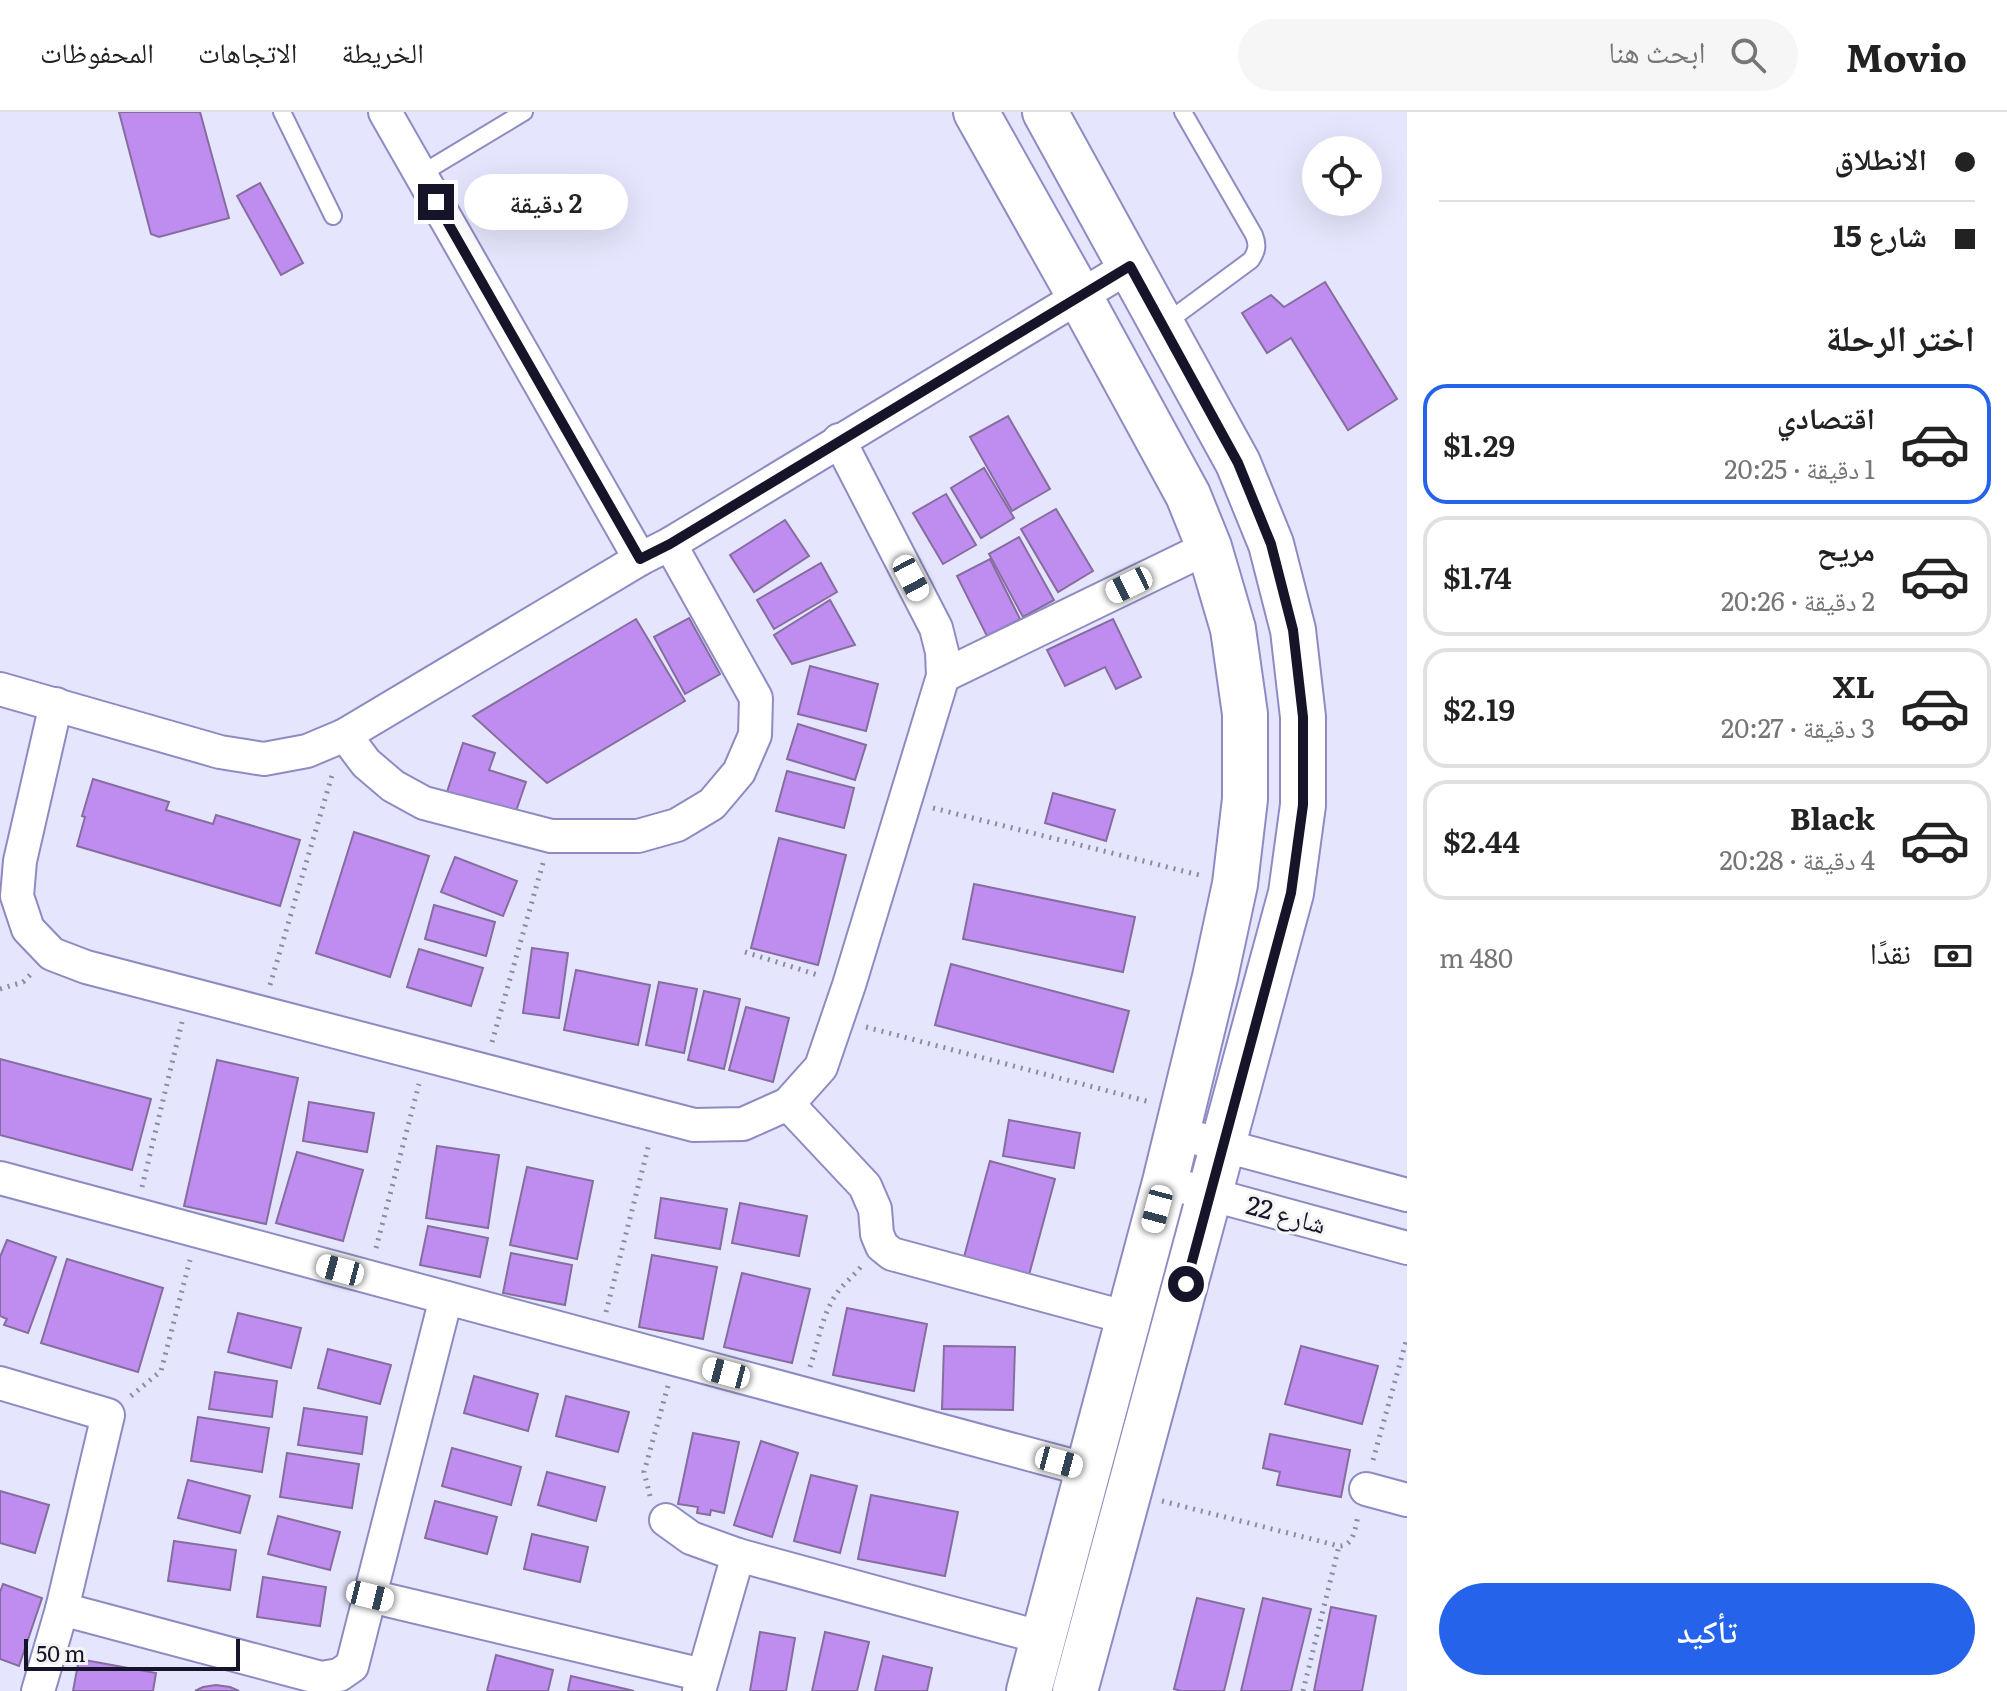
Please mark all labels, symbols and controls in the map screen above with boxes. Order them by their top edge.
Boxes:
search box [1238,19,1798,91]
text: Movio [1846,27,1967,84]
text: ابحث هنا [1608,28,1706,72]
text: المحفوظات [40,30,154,72]
text: الاتجاهات [198,30,297,72]
text: الخريطة [341,30,424,72]
icon: search [1726,33,1770,77]
text: الانطلاق [1834,135,1927,179]
map controls [1302,136,1382,216]
button: locate [1302,136,1382,216]
callout: 2 دقيقة [464,174,628,230]
text: 2 دقيقة [510,182,582,221]
route end [418,184,454,220]
text: شارع 15 [1833,212,1927,256]
text: اختر الرحلة [1826,309,1975,362]
text: اقتصادي [1777,394,1875,438]
icon: car [1899,408,1971,480]
text: $1.29 [1443,422,1515,466]
text: 1 دقيقة · 20:25 [1724,448,1875,487]
text: مريح [1817,526,1875,570]
icon: car [1899,540,1971,612]
car [889,551,933,605]
text: $1.74 [1443,554,1512,598]
car [1102,564,1156,606]
text: 2 دقيقة · 20:26 [1721,580,1875,619]
text: XL [1833,663,1875,707]
icon: car [1899,672,1971,744]
text: $2.19 [1443,686,1515,730]
text: 3 دقيقة · 20:27 [1721,707,1875,746]
text: Black [1790,795,1875,839]
icon: car [1899,804,1971,876]
text: $2.44 [1443,818,1520,862]
text: 4 دقيقة · 20:28 [1719,839,1875,878]
text: نقدًا [1870,929,1911,973]
icon: cash [1931,934,1975,978]
text: 480 m [1439,937,1513,976]
car [1139,1183,1175,1235]
street label: شارع 22 [1242,1183,1331,1242]
car [314,1252,366,1288]
route start [1168,1266,1204,1302]
car [700,1355,752,1391]
car [1033,1444,1085,1480]
car [344,1579,396,1613]
button: تأكيد [1439,1583,1975,1675]
scale bar [24,1635,240,1671]
text: 50 m [36,1636,86,1669]

